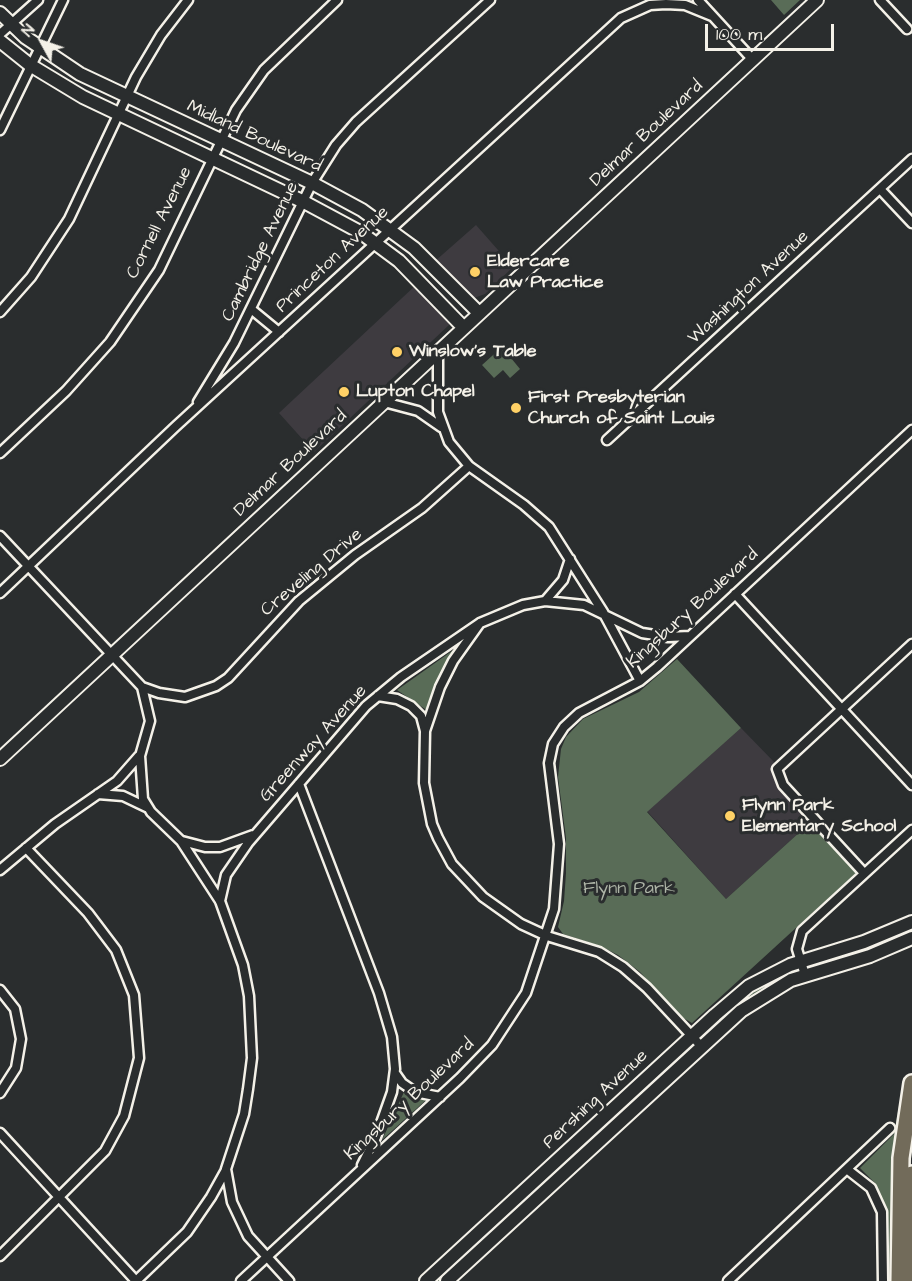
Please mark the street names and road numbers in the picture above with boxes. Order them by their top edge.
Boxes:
street label: Delmar Boulevard [586,76,708,192]
street label: Midland Boulevard [183,96,325,178]
street label: Cornell Avenue [122,163,198,283]
street label: Cambridge Avenue [218,179,304,325]
street label: Princeton Avenue [272,202,394,318]
street label: Washington Avenue [684,227,814,349]
street label: Delmar Boulevard [230,406,352,522]
street label: Creveling Drive [257,524,367,622]
street label: Kingsbury Boulevard [623,544,763,674]
street label: Greenway Avenue [256,681,372,807]
street label: Kingsbury Boulevard [341,1034,479,1166]
street label: Pershing Avenue [539,1046,653,1154]

